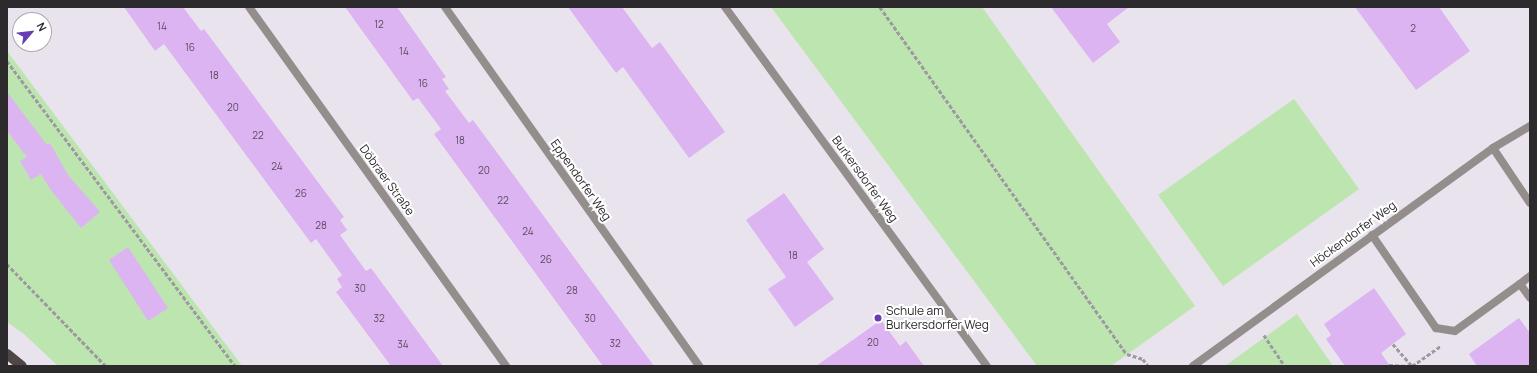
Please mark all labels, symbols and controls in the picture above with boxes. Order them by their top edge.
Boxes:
north arrow [12,12,52,52]
house number: 12 [374,19,384,31]
text: N [34,20,51,34]
house number: 14 [157,21,167,33]
house number: 2 [1410,23,1416,35]
house number: 16 [185,42,195,54]
house number: 14 [399,46,409,58]
house number: 18 [209,70,219,82]
house number: 16 [418,78,428,90]
house number: 20 [227,102,239,114]
house number: 22 [252,130,264,142]
street label: Burkersdorfer Weg [829,133,901,225]
house number: 18 [455,135,465,147]
street label: Eppendorfer Weg [548,137,614,223]
street label: Döbraer Straße [357,142,417,218]
house number: 24 [271,161,283,173]
house number: 20 [478,165,490,177]
house number: 26 [295,188,307,200]
house number: 22 [497,195,509,207]
street label: Höckendorfer Weg [1307,198,1399,270]
house number: 28 [315,220,327,232]
house number: 24 [522,226,534,238]
house number: 18 [788,250,798,262]
house number: 26 [540,254,552,266]
house number: 30 [354,283,366,295]
house number: 28 [566,285,578,297]
place label: Schule am Burkersdorfer Weg [886,304,989,332]
house number: 32 [373,313,385,325]
house number: 30 [584,313,596,325]
marker: Schule am Burkersdorfer Weg [873,313,883,323]
house number: 20 [867,337,879,349]
house number: 32 [609,338,621,350]
house number: 34 [397,339,409,351]

